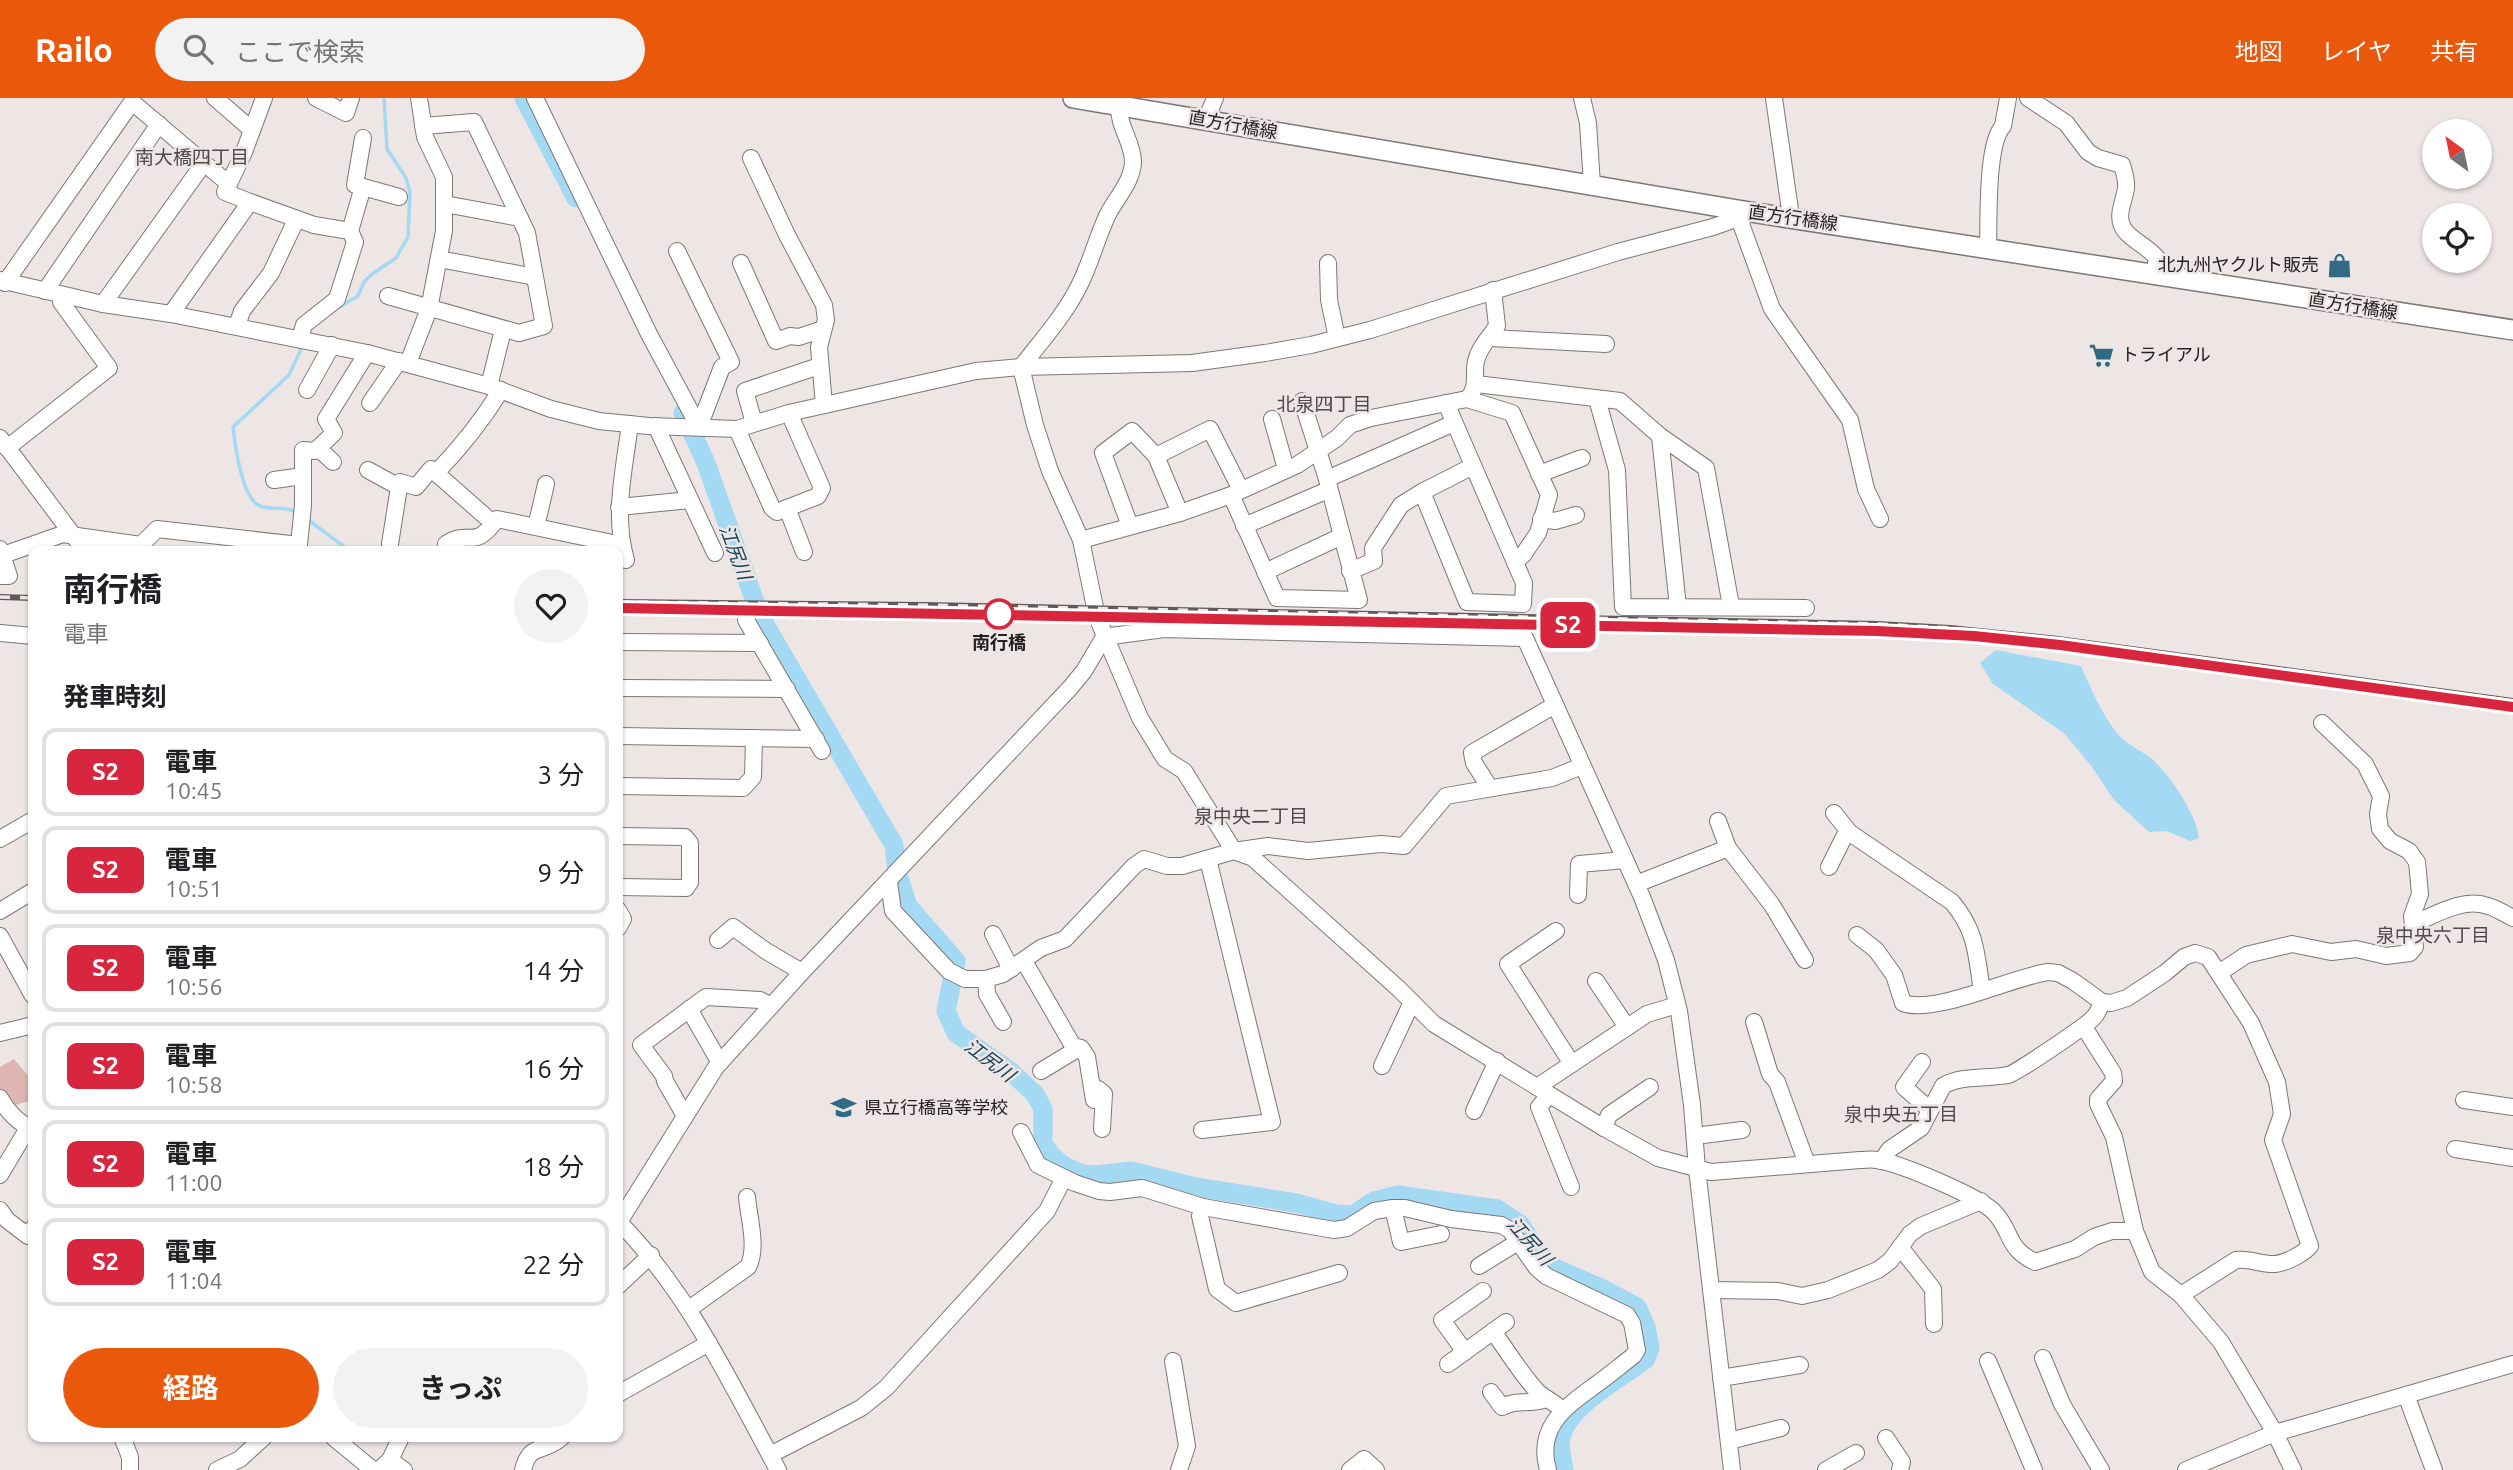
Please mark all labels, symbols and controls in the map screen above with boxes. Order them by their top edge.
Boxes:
search box [155,18,645,81]
icon: search [179,30,217,68]
text: Railo [35,31,113,68]
text: ここで検索 [235,37,365,66]
text: 地図 [2235,38,2283,65]
text: レイヤ [2321,38,2392,65]
text: 共有 [2430,38,2478,65]
street label: 直方行橋線 [1187,106,1279,142]
north arrow [2422,119,2492,189]
map controls [2422,119,2492,273]
district label: 南大橋四丁目 [135,146,249,168]
street label: 直方行橋線 [1747,201,1839,233]
button: locate [2422,203,2492,273]
shop icon: 北九州ヤクルト販売 [2325,251,2353,279]
place label: 北九州ヤクルト販売 [2158,254,2319,274]
street label: 直方行橋線 [2307,288,2399,322]
supermarket icon: トライアル [2087,341,2115,369]
place label: トライアル [2121,344,2211,364]
district label: 北泉四丁目 [1276,393,1372,415]
water label: 江尻川 [716,521,757,584]
button: heart [514,569,588,643]
text: 南行橋 [63,570,162,607]
marker: 南行橋 [984,599,1014,629]
line badge: S2 [1536,602,1600,648]
text: S2 [1554,611,1582,638]
text: 電車 [63,621,109,646]
place label: 南行橋 [972,632,1026,652]
text: 発車時刻 [63,682,167,711]
text: 電車 [165,747,217,776]
text: S2 [92,758,119,785]
text: 3 分 [537,760,584,789]
text: 10:45 [165,778,223,803]
district label: 泉中央二丁目 [1194,805,1308,827]
text: 電車 [165,845,217,874]
text: S2 [92,856,119,883]
text: 9 分 [537,858,584,887]
text: 10:51 [165,876,223,901]
district label: 泉中央六丁目 [2376,924,2490,946]
text: 電車 [165,943,217,972]
text: S2 [92,954,119,981]
text: 14 分 [523,956,584,985]
text: 10:56 [165,974,223,999]
water label: 江尻川 [961,1034,1021,1087]
text: 電車 [165,1041,217,1070]
text: S2 [92,1052,119,1079]
text: 16 分 [523,1054,584,1083]
text: 10:58 [165,1072,223,1097]
school or university icon: 県立行橋高等学校 [830,1094,858,1122]
place label: 県立行橋高等学校 [864,1097,1008,1117]
district label: 泉中央五丁目 [1844,1103,1958,1125]
text: 電車 [165,1139,217,1168]
text: S2 [92,1150,119,1177]
text: 18 分 [523,1152,584,1181]
text: 11:00 [165,1170,223,1195]
water label: 江尻川 [1503,1212,1559,1271]
text: 電車 [165,1237,217,1266]
text: S2 [92,1248,119,1275]
text: 22 分 [523,1250,584,1279]
text: 11:04 [165,1268,223,1293]
button: 経路 [63,1348,319,1428]
button: きっぷ [333,1348,588,1428]

